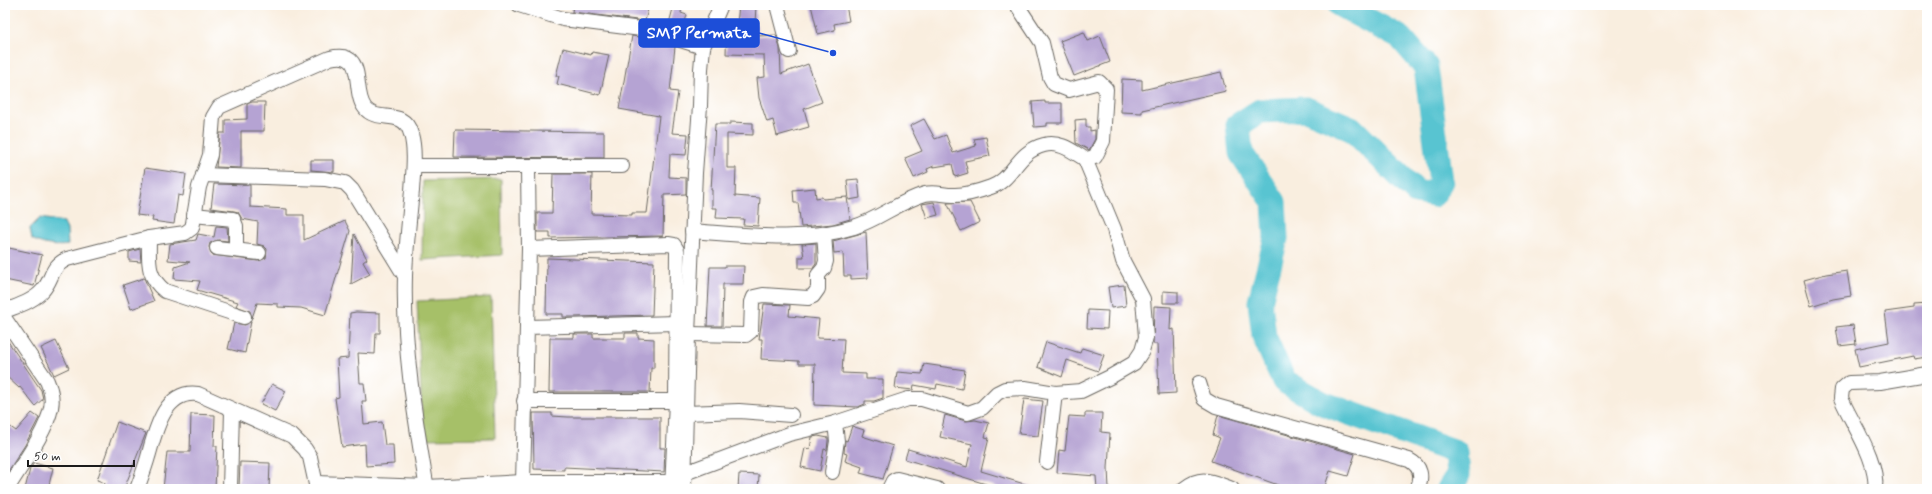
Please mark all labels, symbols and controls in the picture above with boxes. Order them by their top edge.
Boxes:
callout: SMP Permata [639,19,759,47]
text: SMP Permata [647,23,752,44]
scale bar [28,442,134,468]
text: 50 m [34,449,61,465]

